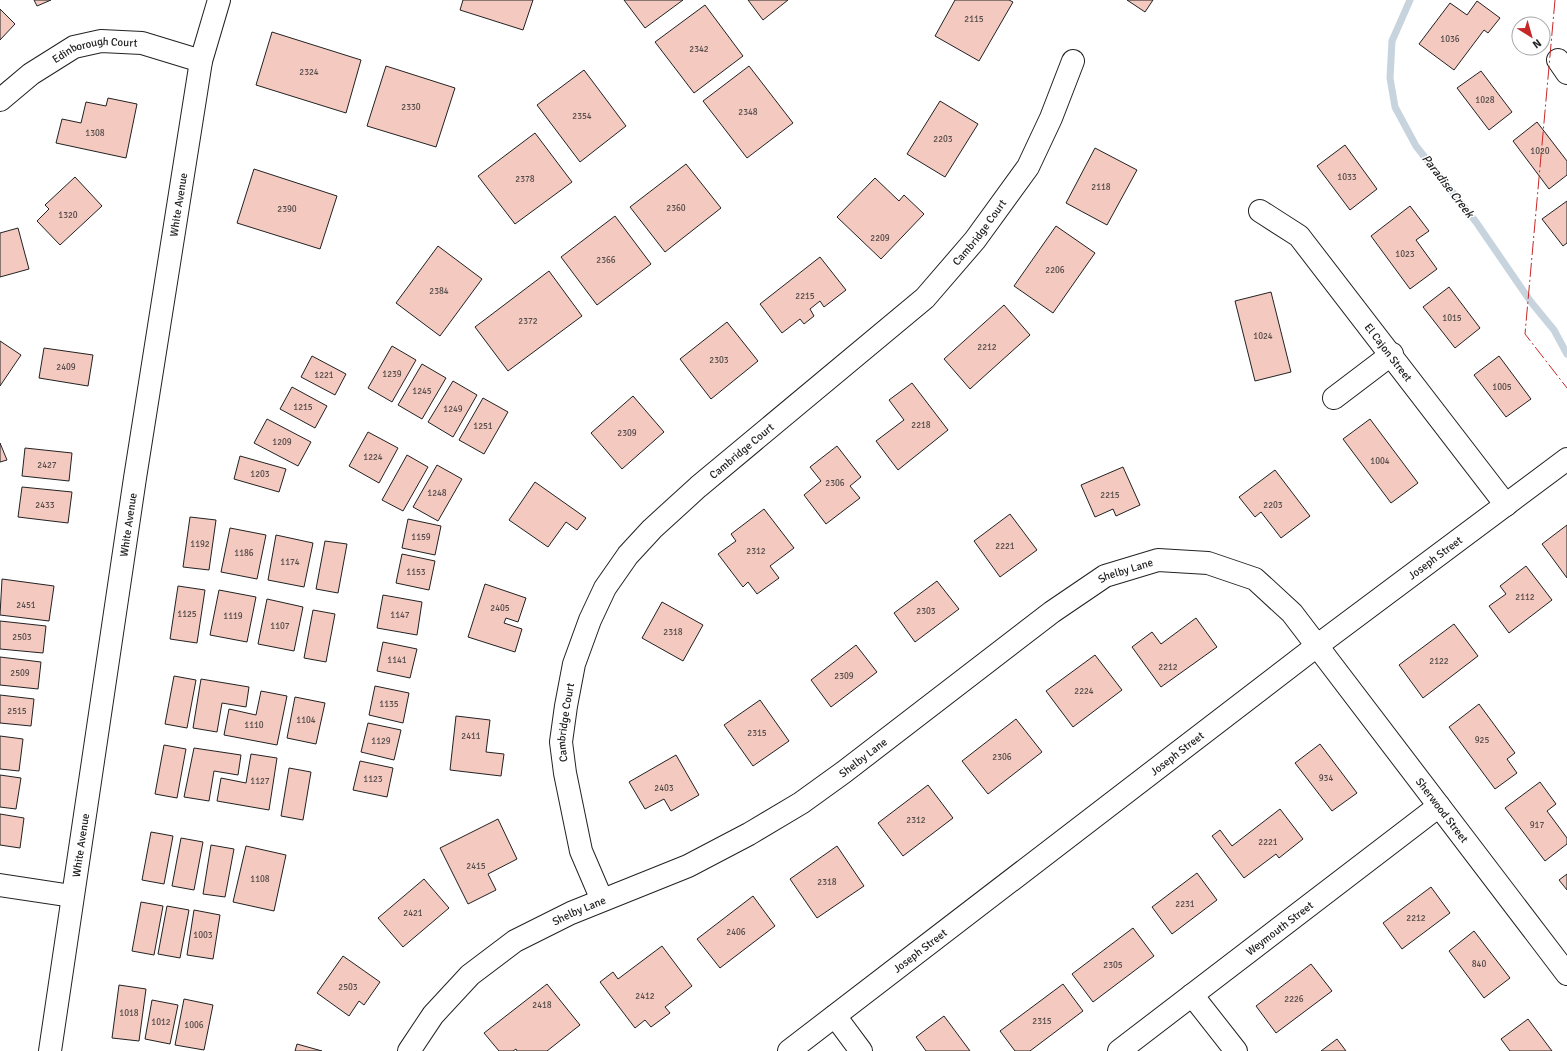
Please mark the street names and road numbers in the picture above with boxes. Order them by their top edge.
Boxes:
street label: Edinborough Court [50,35,138,66]
street label: White Avenue [167,172,190,238]
street label: Cambridge Court [950,197,1009,268]
street label: El Cajon Street [1362,321,1415,384]
street label: Cambridge Court [707,420,777,482]
street label: White Avenue [117,492,140,558]
street label: Joseph Street [1406,533,1465,582]
street label: Shelby Lane [1096,556,1155,586]
street label: Cambridge Court [555,682,577,763]
street label: Joseph Street [1148,729,1207,778]
street label: Shelby Lane [837,735,890,780]
street label: Sherwood Street [1413,775,1471,846]
street label: White Avenue [70,812,92,878]
street label: Shelby Lane [550,894,608,928]
street label: Weymouth Street [1244,899,1316,958]
street label: Joseph Street [891,926,950,976]

